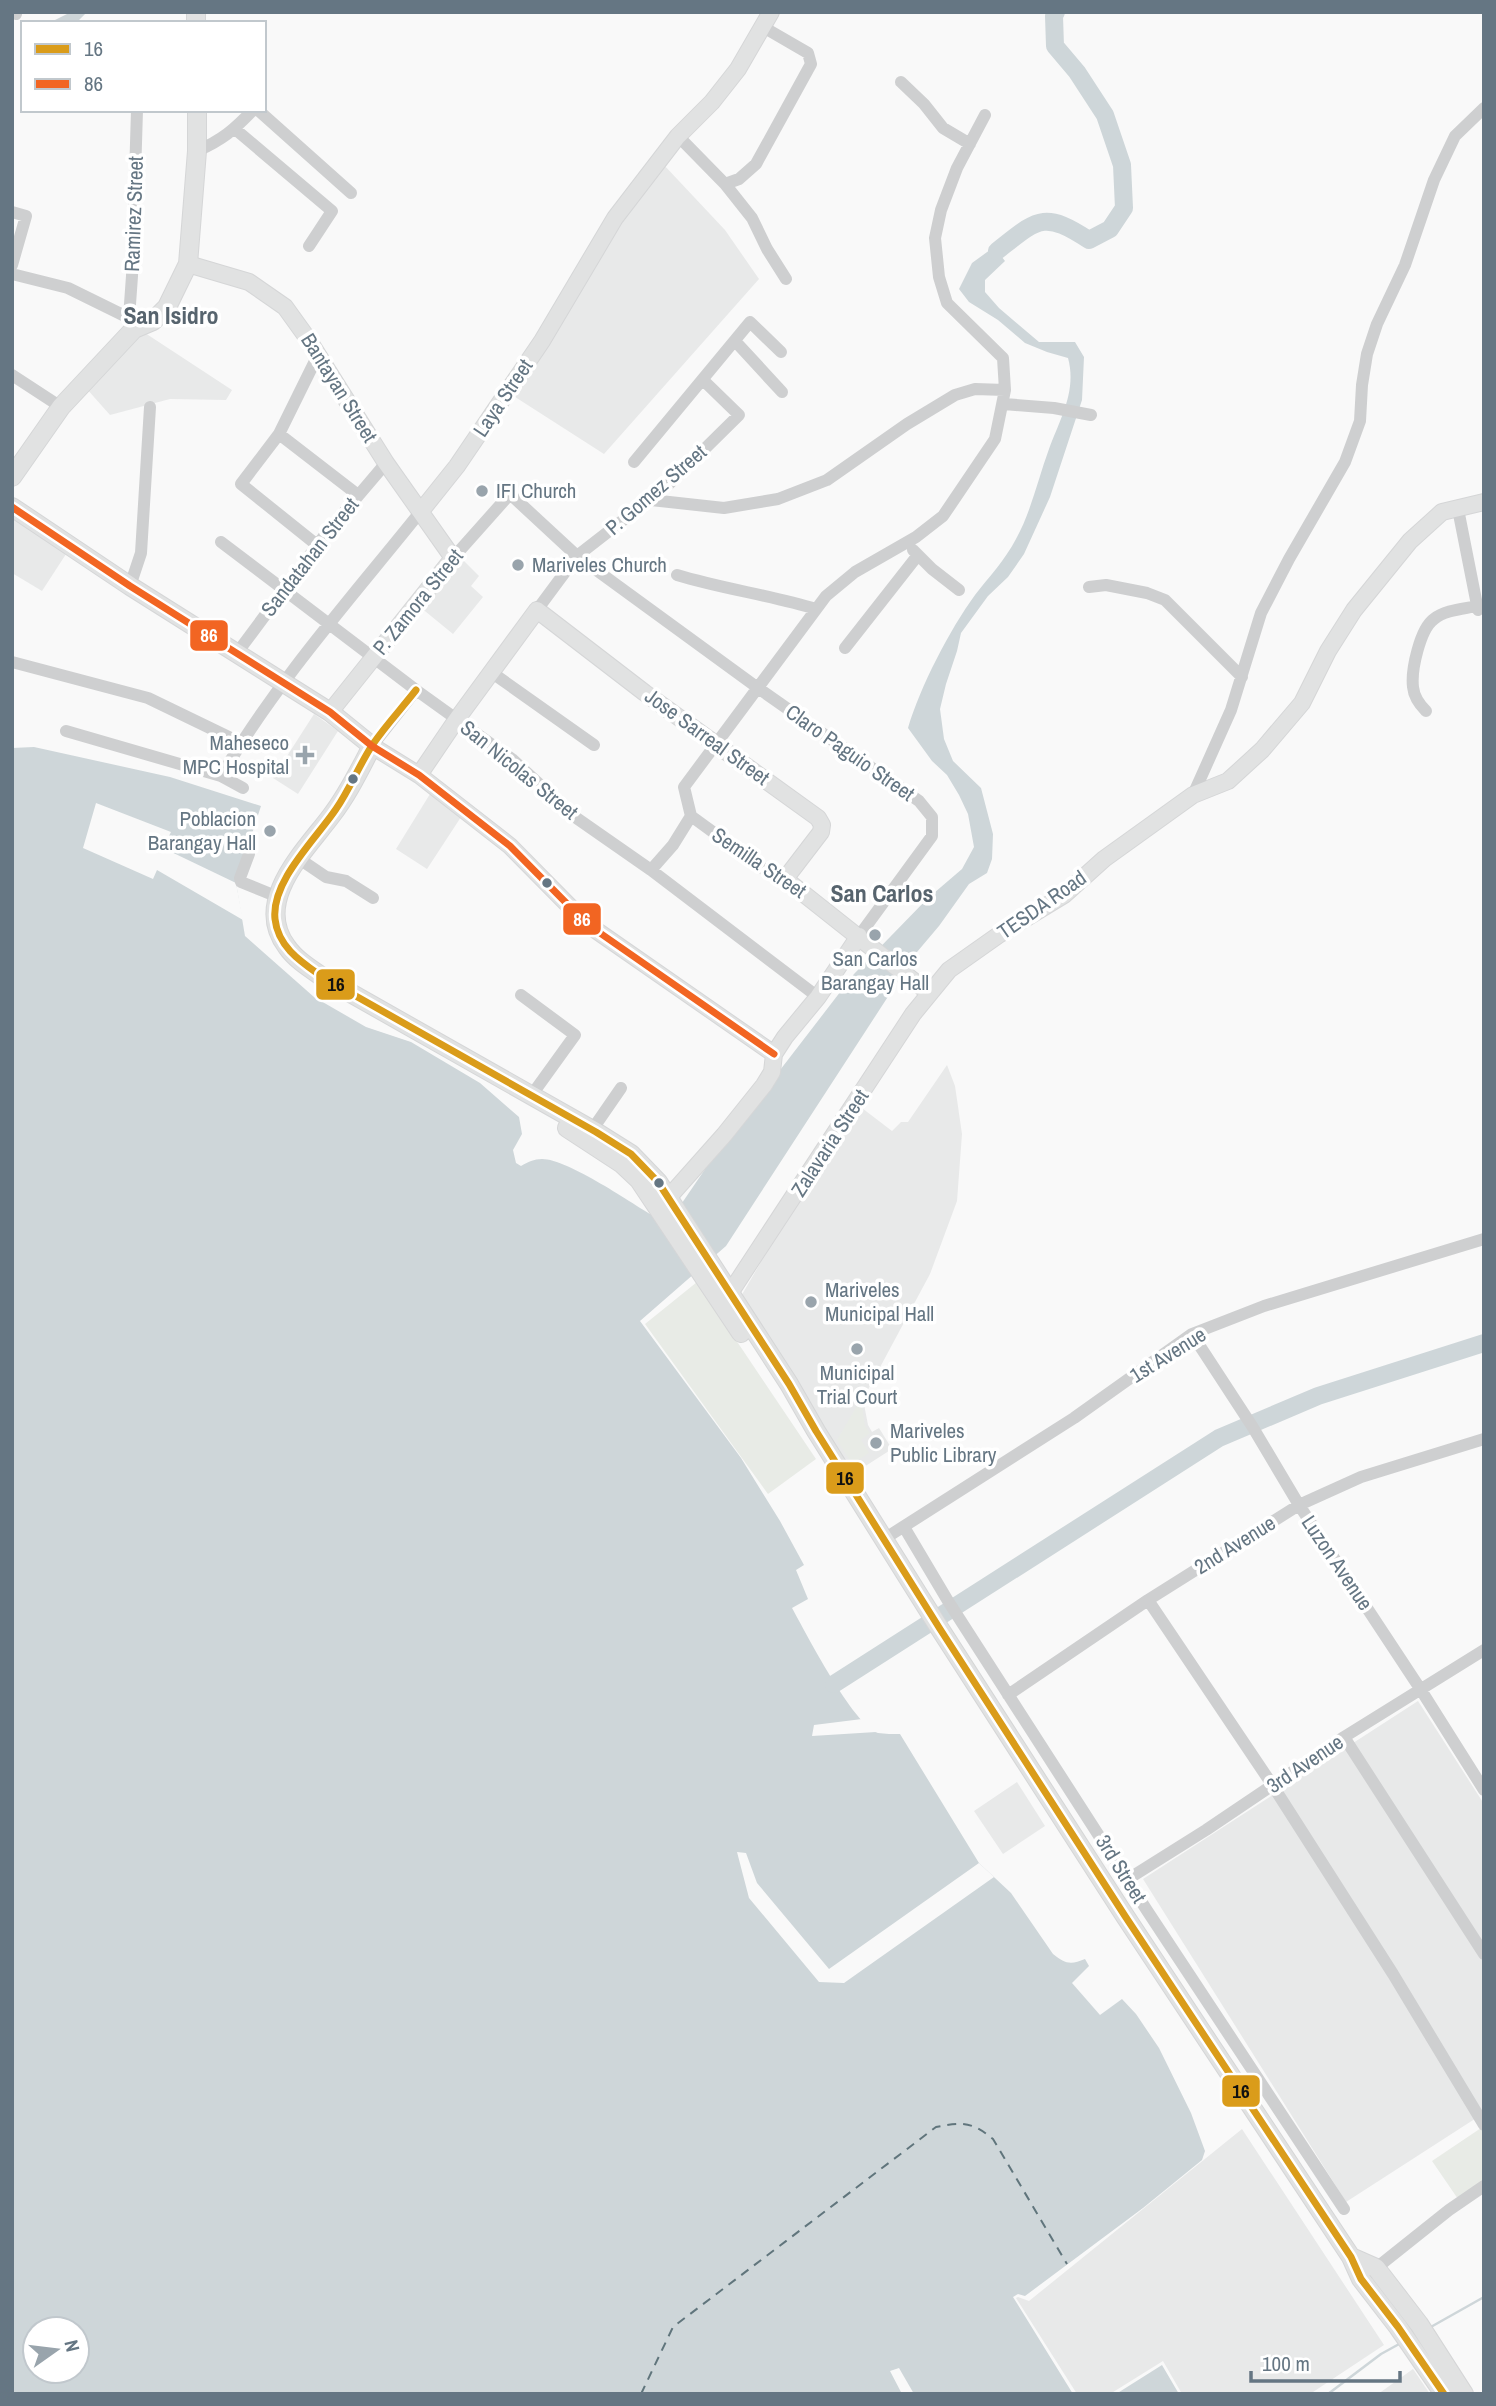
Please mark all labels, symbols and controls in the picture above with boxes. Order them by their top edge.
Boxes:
legend [21,21,266,112]
text: 16 [84,34,103,63]
text: 86 [84,69,103,98]
street label: Ramirez Street [117,155,150,272]
district label: San Isidro [123,299,219,331]
street label: Bantayan Street [294,328,385,448]
street label: Laya Street [466,353,539,442]
street label: P. Gomez Street [599,438,713,542]
place label: IFI Church [496,476,576,505]
marker: IFI Church [474,483,490,499]
street label: Sandatahan Street [254,491,365,622]
street label: P. Zamora Street [366,542,470,661]
place label: Mariveles Church [532,550,667,579]
marker: Mariveles Church [510,557,526,573]
line badge: 86 [189,619,229,652]
text: 86 [200,622,218,648]
street label: Jose Sarreal Street [639,682,776,792]
street label: Claro Paguio Street [780,697,921,808]
street label: San Nicolas Street [454,713,584,826]
place label: Maheseco MPC Hospital [183,728,289,781]
marker: Maheseco MPC Hospital [295,745,315,765]
unlabelled marker [346,772,360,786]
place label: Poblacion Barangay Hall [148,804,256,857]
street label: Semilla Street [706,820,812,905]
marker: Poblacion Barangay Hall [262,823,278,839]
street label: TESDA Road [991,863,1092,946]
unlabelled marker [540,876,554,890]
district label: San Carlos [831,877,933,909]
line badge: 86 [562,902,602,936]
text: 86 [573,906,591,932]
marker: San Carlos Barangay Hall [867,927,883,943]
place label: San Carlos Barangay Hall [821,944,929,997]
line badge: 16 [315,968,356,1001]
text: 16 [327,971,345,997]
street label: Zalavaria Street [784,1083,875,1202]
unlabelled marker [652,1176,666,1190]
place label: Mariveles Municipal Hall [825,1275,934,1328]
marker: Mariveles Municipal Hall [803,1294,819,1310]
street label: 1st Avenue [1124,1320,1211,1389]
marker: Municipal Trial Court [849,1341,865,1357]
place label: Municipal Trial Court [817,1358,898,1411]
place label: Mariveles Public Library [890,1416,997,1469]
marker: Mariveles Public Library [868,1435,884,1451]
line badge: 16 [825,1461,865,1495]
text: 16 [836,1465,854,1491]
street label: 2nd Avenue [1189,1508,1281,1581]
street label: Luzon Avenue [1295,1509,1380,1616]
street label: 3rd Avenue [1261,1727,1349,1800]
street label: 3rd Street [1089,1829,1154,1909]
line badge: 16 [1221,2074,1261,2108]
text: 16 [1232,2078,1250,2104]
north arrow [21,2315,91,2385]
text: N [59,2337,86,2354]
scale bar [1251,2340,1400,2384]
text: 100 m [1262,2349,1310,2378]

